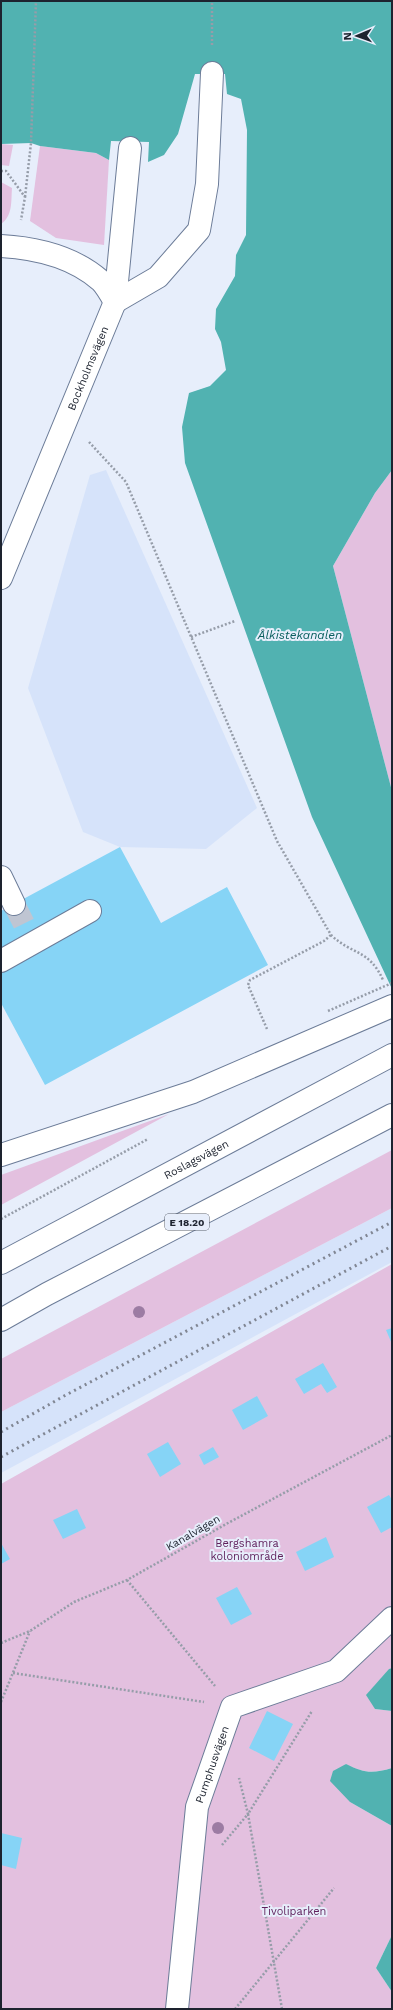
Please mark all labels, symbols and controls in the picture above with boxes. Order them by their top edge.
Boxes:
north arrow [337,16,377,56]
text: N [341,32,354,41]
street label: Bockholmsvägen [64,324,111,412]
water label: Ålkistekanalen [257,628,342,642]
street label: Roslagsvägen [161,1137,231,1182]
road number: E 18.20 [165,1214,209,1230]
street label: Kanalvägen [164,1512,222,1554]
park label: Bergshamra koloniområde [210,1537,284,1563]
street label: Pumphusvägen [192,1724,231,1805]
park label: Tivoliparken [262,1905,326,1918]

